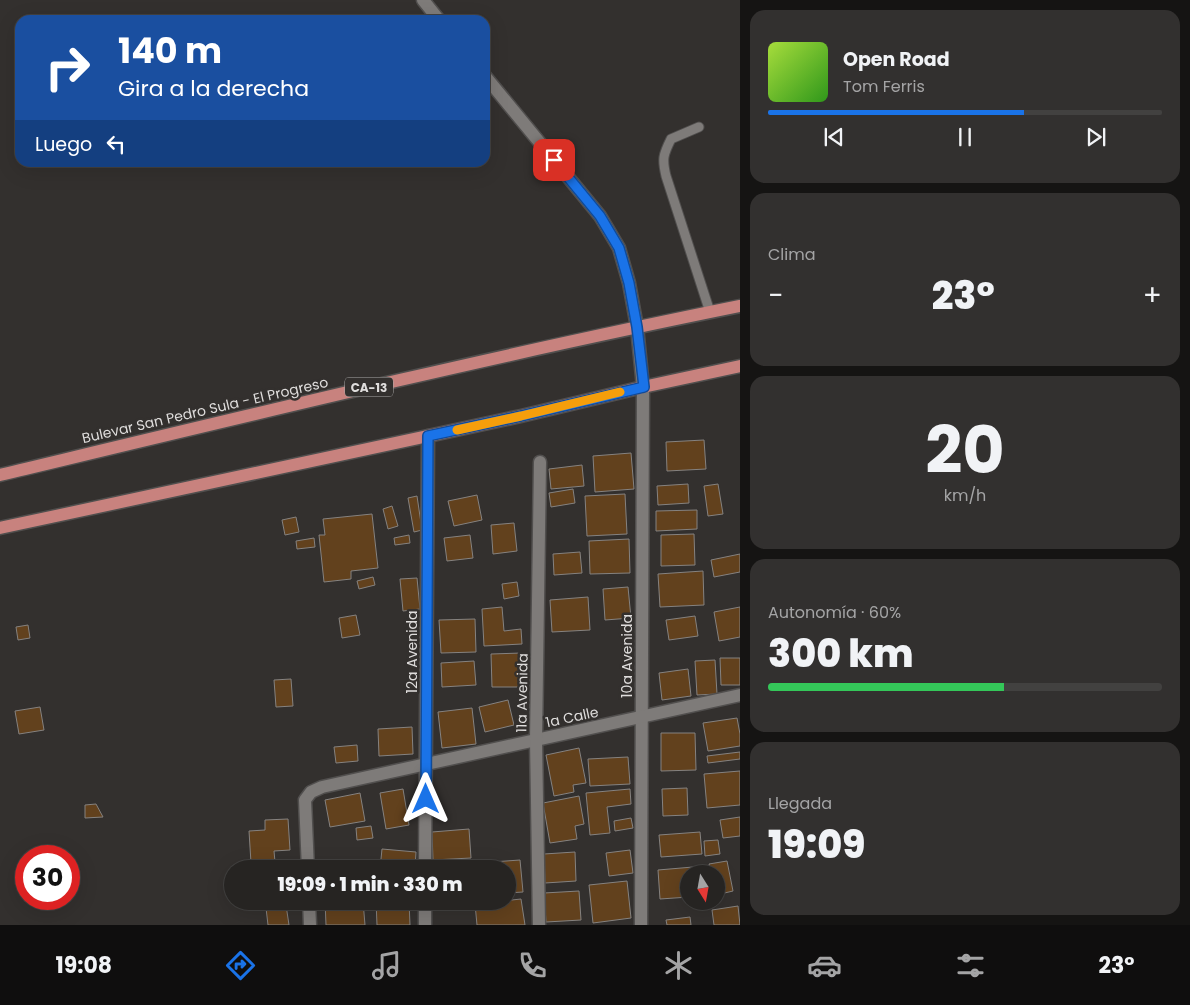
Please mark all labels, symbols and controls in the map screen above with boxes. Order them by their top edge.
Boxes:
text: 140 m [118,26,222,75]
icon: right [35,35,100,100]
text: Open Road [843,46,950,73]
text: Gira a la derecha [118,73,309,104]
text: Tom Ferris [843,75,925,98]
icon: previous [820,123,848,151]
icon: pause [951,123,979,151]
icon: next [1082,123,1110,151]
icon: left [102,130,130,158]
text: Luego [35,131,92,158]
pin [533,139,575,181]
icon: arrive [540,146,568,174]
text: Clima [768,243,816,266]
text: 23° [932,269,995,322]
text: − [768,276,783,315]
text: + [1143,276,1162,315]
street label: Bulevar San Pedro Sula - El Progreso [80,372,330,448]
road number: CA-13 [345,378,393,397]
text: 20 [925,405,1005,496]
text: km/h [944,484,986,507]
text: Autonomía · 60% [768,601,901,624]
street label: 12a Avenida [402,610,422,694]
street label: 10a Avenida [617,614,637,698]
text: 300 km [768,627,914,680]
street label: 11a Avenida [511,653,533,733]
street label: 1a Calle [544,702,601,732]
position arrow [399,772,451,824]
text: Llegada [768,792,832,815]
text: 19:09 [768,818,865,871]
speed limit sign: 30 [15,845,80,910]
north arrow [680,865,725,910]
map controls [680,865,725,910]
text: 19:09 · 1 min · 330 m [277,871,463,898]
icon: directions [223,948,258,983]
icon: music [369,948,404,983]
icon: phone [515,948,550,983]
icon: climate [661,948,696,983]
icon: car [807,948,842,983]
icon: filters [953,948,988,983]
text: 19:08 [55,950,112,981]
text: 23° [1098,950,1135,981]

